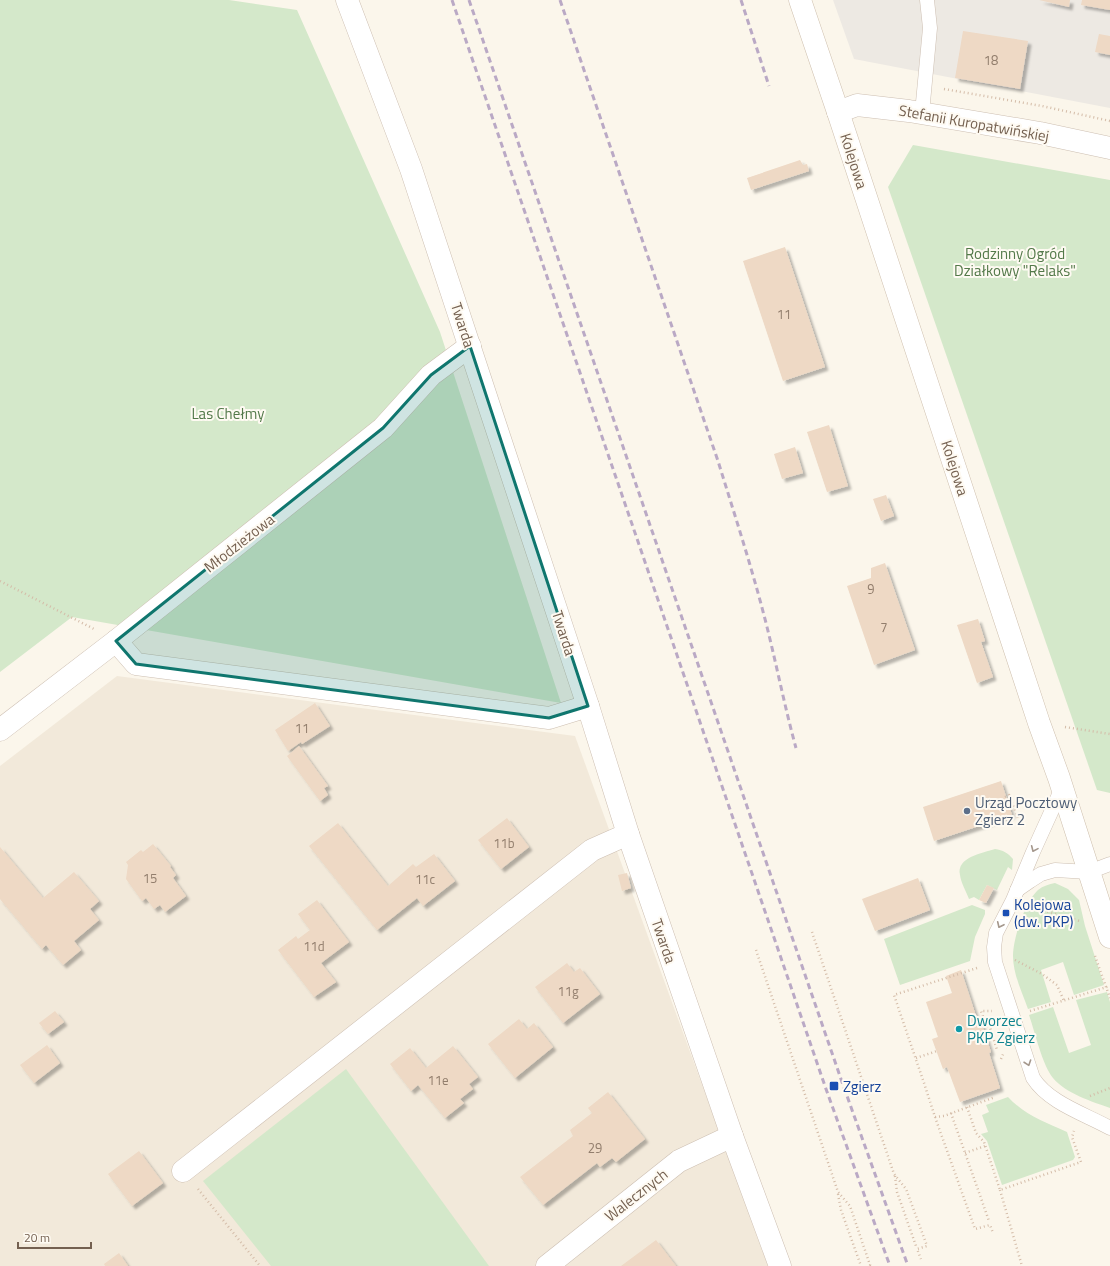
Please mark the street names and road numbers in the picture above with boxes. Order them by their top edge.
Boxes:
street label: Stefanii Kuropatwińskiej [897,98,1051,148]
street label: Kolejowa [834,130,874,192]
street label: Twarda [445,299,481,351]
street label: Kolejowa [935,437,975,499]
street label: Młodzieżowa [199,508,280,578]
street label: Twarda [546,607,582,659]
street label: Twarda [646,915,683,967]
street label: Walecznych [600,1163,672,1227]

